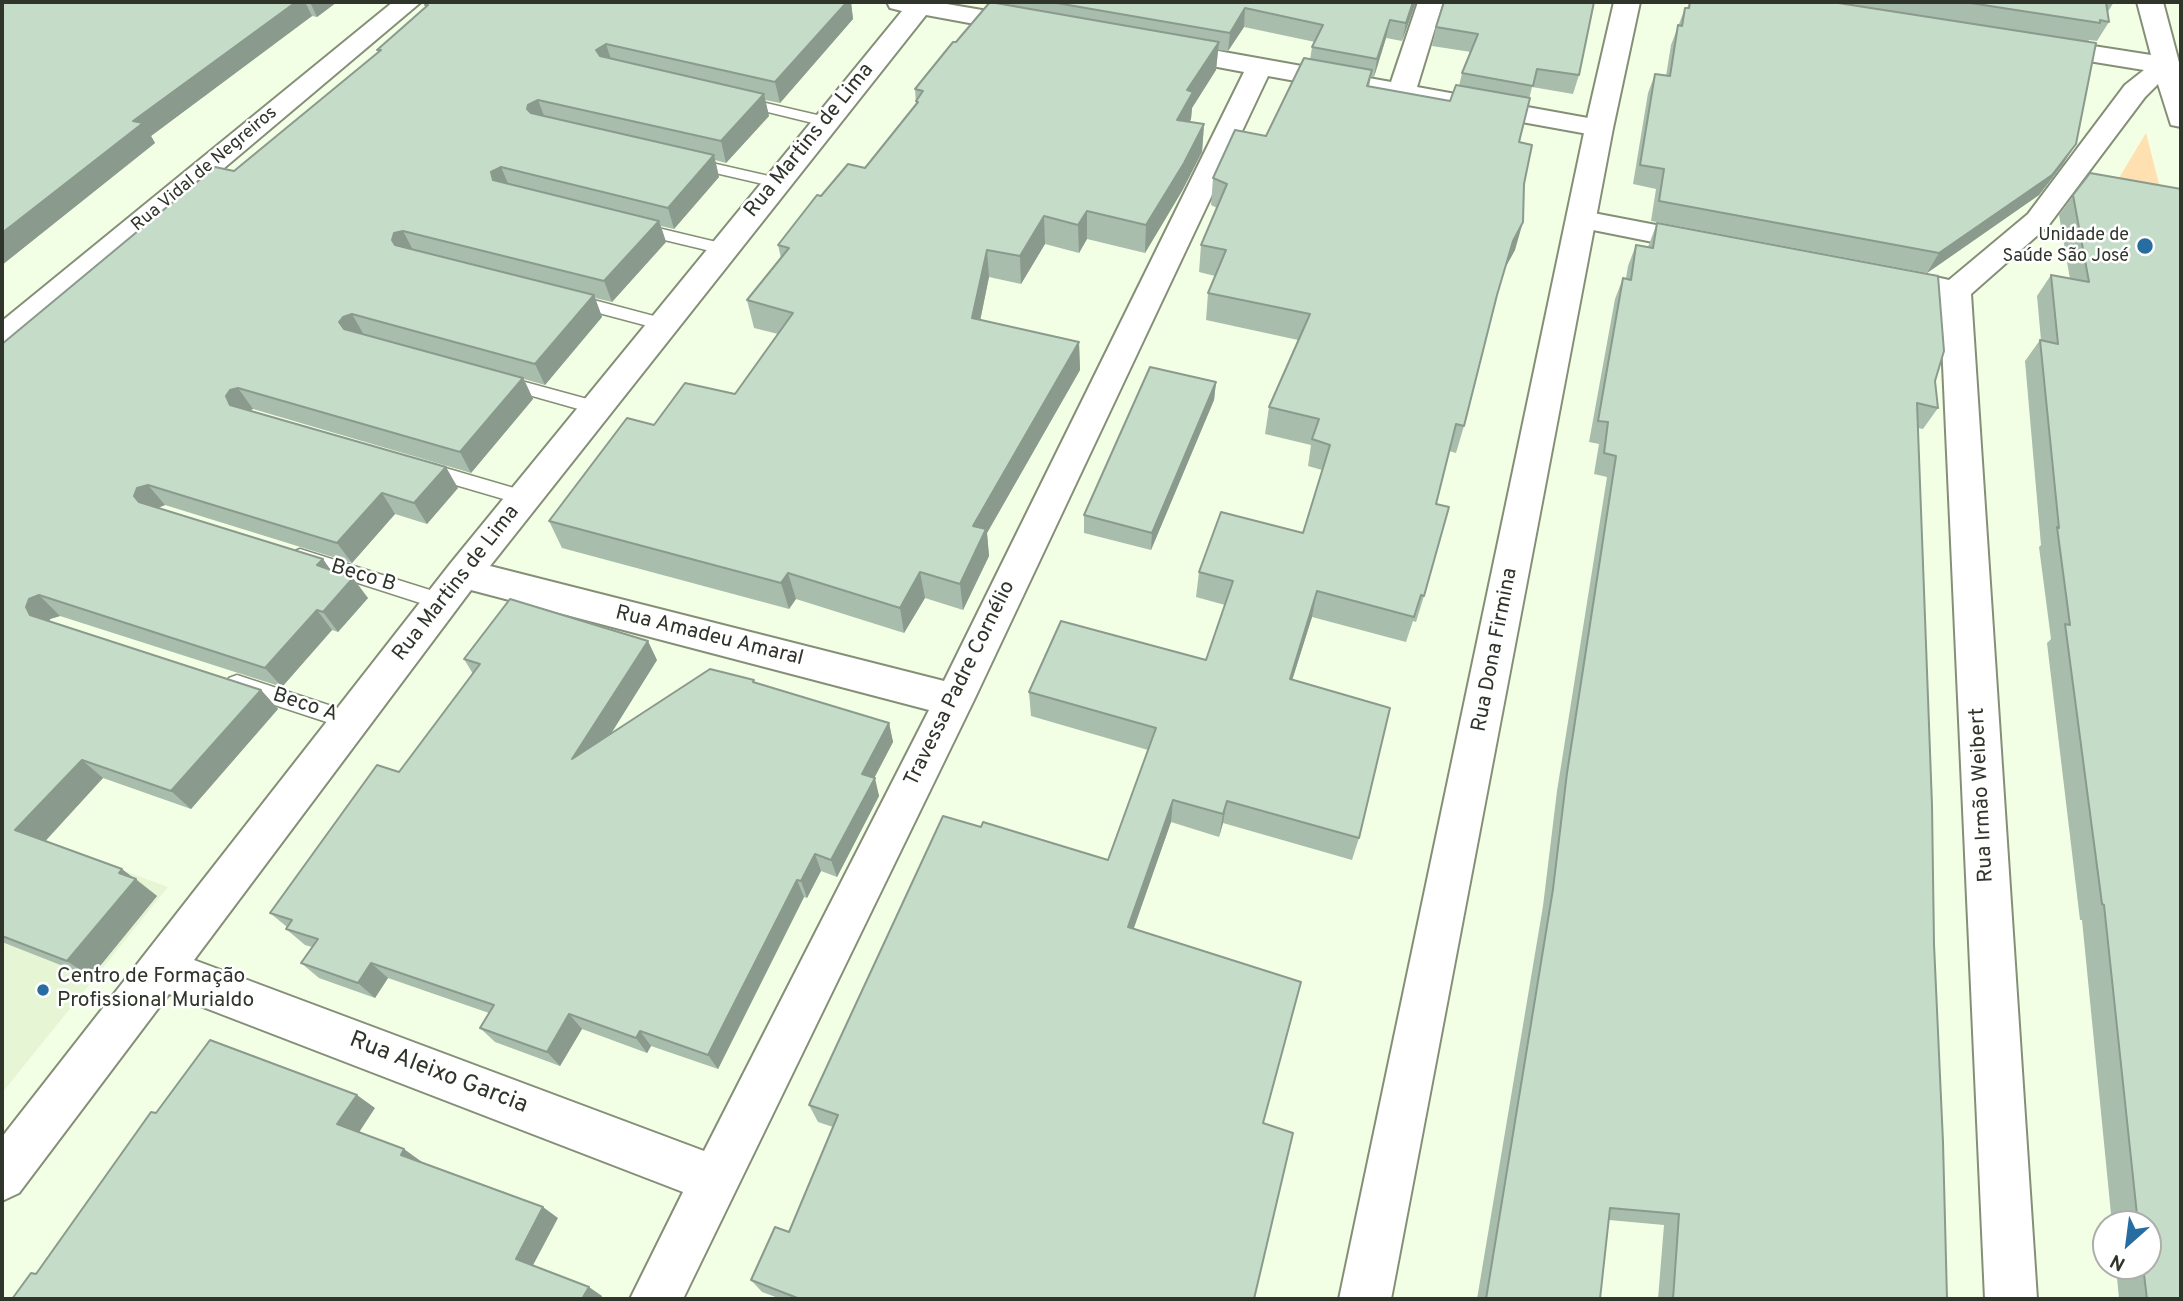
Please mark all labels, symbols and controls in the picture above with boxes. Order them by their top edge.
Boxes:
street label: Rua Martins de Lima [740,59,880,223]
street label: Rua Vidal de Negreiros [128,103,282,237]
place label: Unidade de Saúde São José [2002,225,2129,268]
marker: Unidade de Saúde São José [2135,236,2155,256]
street label: Rua Martins de Lima [388,501,526,667]
street label: Beco B [327,555,399,599]
street label: Rua Dona Firmina [1468,566,1524,734]
street label: Travessa Padre Cornélio [900,577,1022,791]
street label: Rua Amadeu Amaral [612,601,806,673]
street label: Beco A [269,684,341,728]
street label: Rua Irmão Weibert [1966,707,2000,883]
place label: Centro de Formação Profissional Murialdo [57,965,254,1015]
marker: Centro de Formação Profissional Murialdo [35,982,51,998]
street label: Rua Aleixo Garcia [345,1027,531,1121]
north arrow [2092,1210,2162,1280]
text: N [2106,1248,2130,1276]

